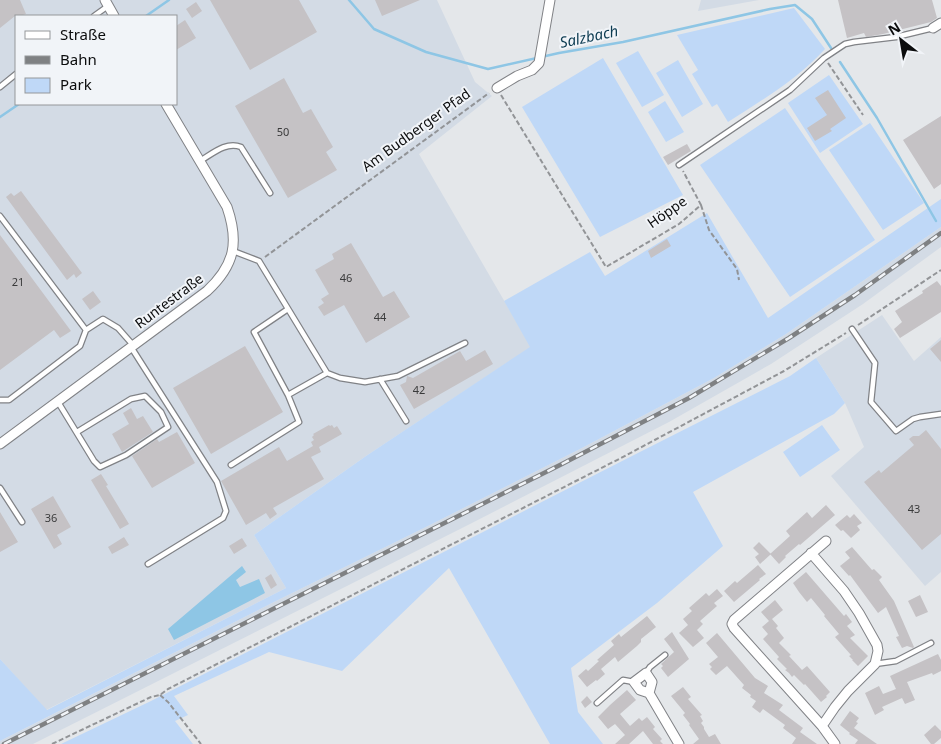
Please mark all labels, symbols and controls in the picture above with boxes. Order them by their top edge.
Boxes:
legend [15,15,178,105]
north arrow [876,15,926,65]
text: N [884,17,904,40]
water label: Salzbach [558,20,620,52]
text: Straße [60,24,106,44]
text: Bahn [60,49,97,69]
text: Park [60,74,92,94]
street label: Am Budberger Pfad [358,84,474,175]
house number: 50 [277,124,289,139]
street label: Höppe [643,191,690,232]
street label: Runtestraße [131,269,207,333]
house number: 46 [340,270,352,285]
house number: 21 [12,274,24,289]
house number: 44 [374,309,387,324]
house number: 42 [413,382,425,397]
house number: 43 [908,501,920,516]
house number: 36 [45,510,57,525]

